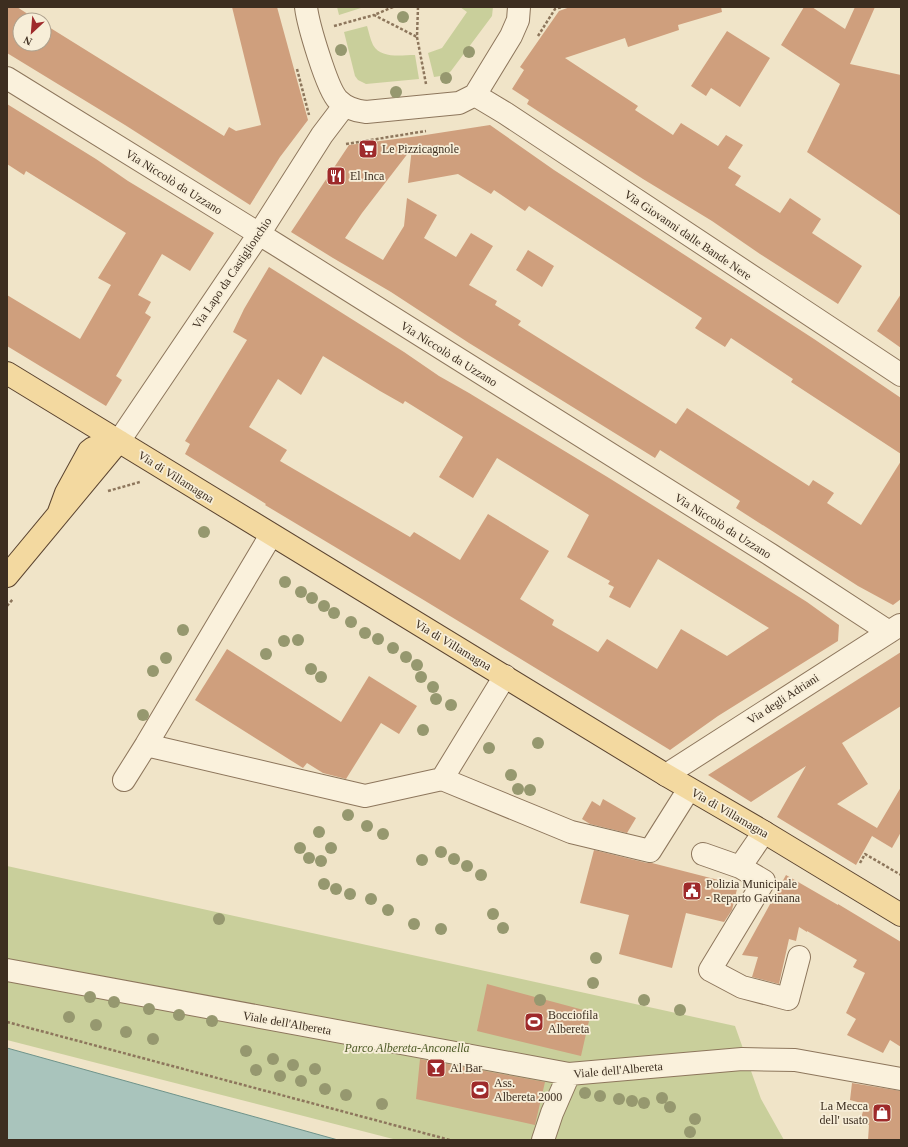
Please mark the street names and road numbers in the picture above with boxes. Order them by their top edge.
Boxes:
street label: Via Niccolò da Uzzano [123,147,225,217]
street label: Via Giovanni dalle Bande Nere [622,187,754,283]
street label: Via Lapo da Castiglionchio [189,215,275,331]
street label: Via Niccolò da Uzzano [398,319,500,389]
street label: Via di Villamagna [135,448,217,506]
street label: Via Niccolò da Uzzano [672,491,774,561]
street label: Via di Villamagna [412,617,494,674]
street label: Via degli Adriani [745,670,822,727]
street label: Via di Villamagna [689,785,772,841]
street label: Viale dell'Albereta [242,1008,333,1038]
street label: Viale dell'Albereta [573,1059,664,1081]

